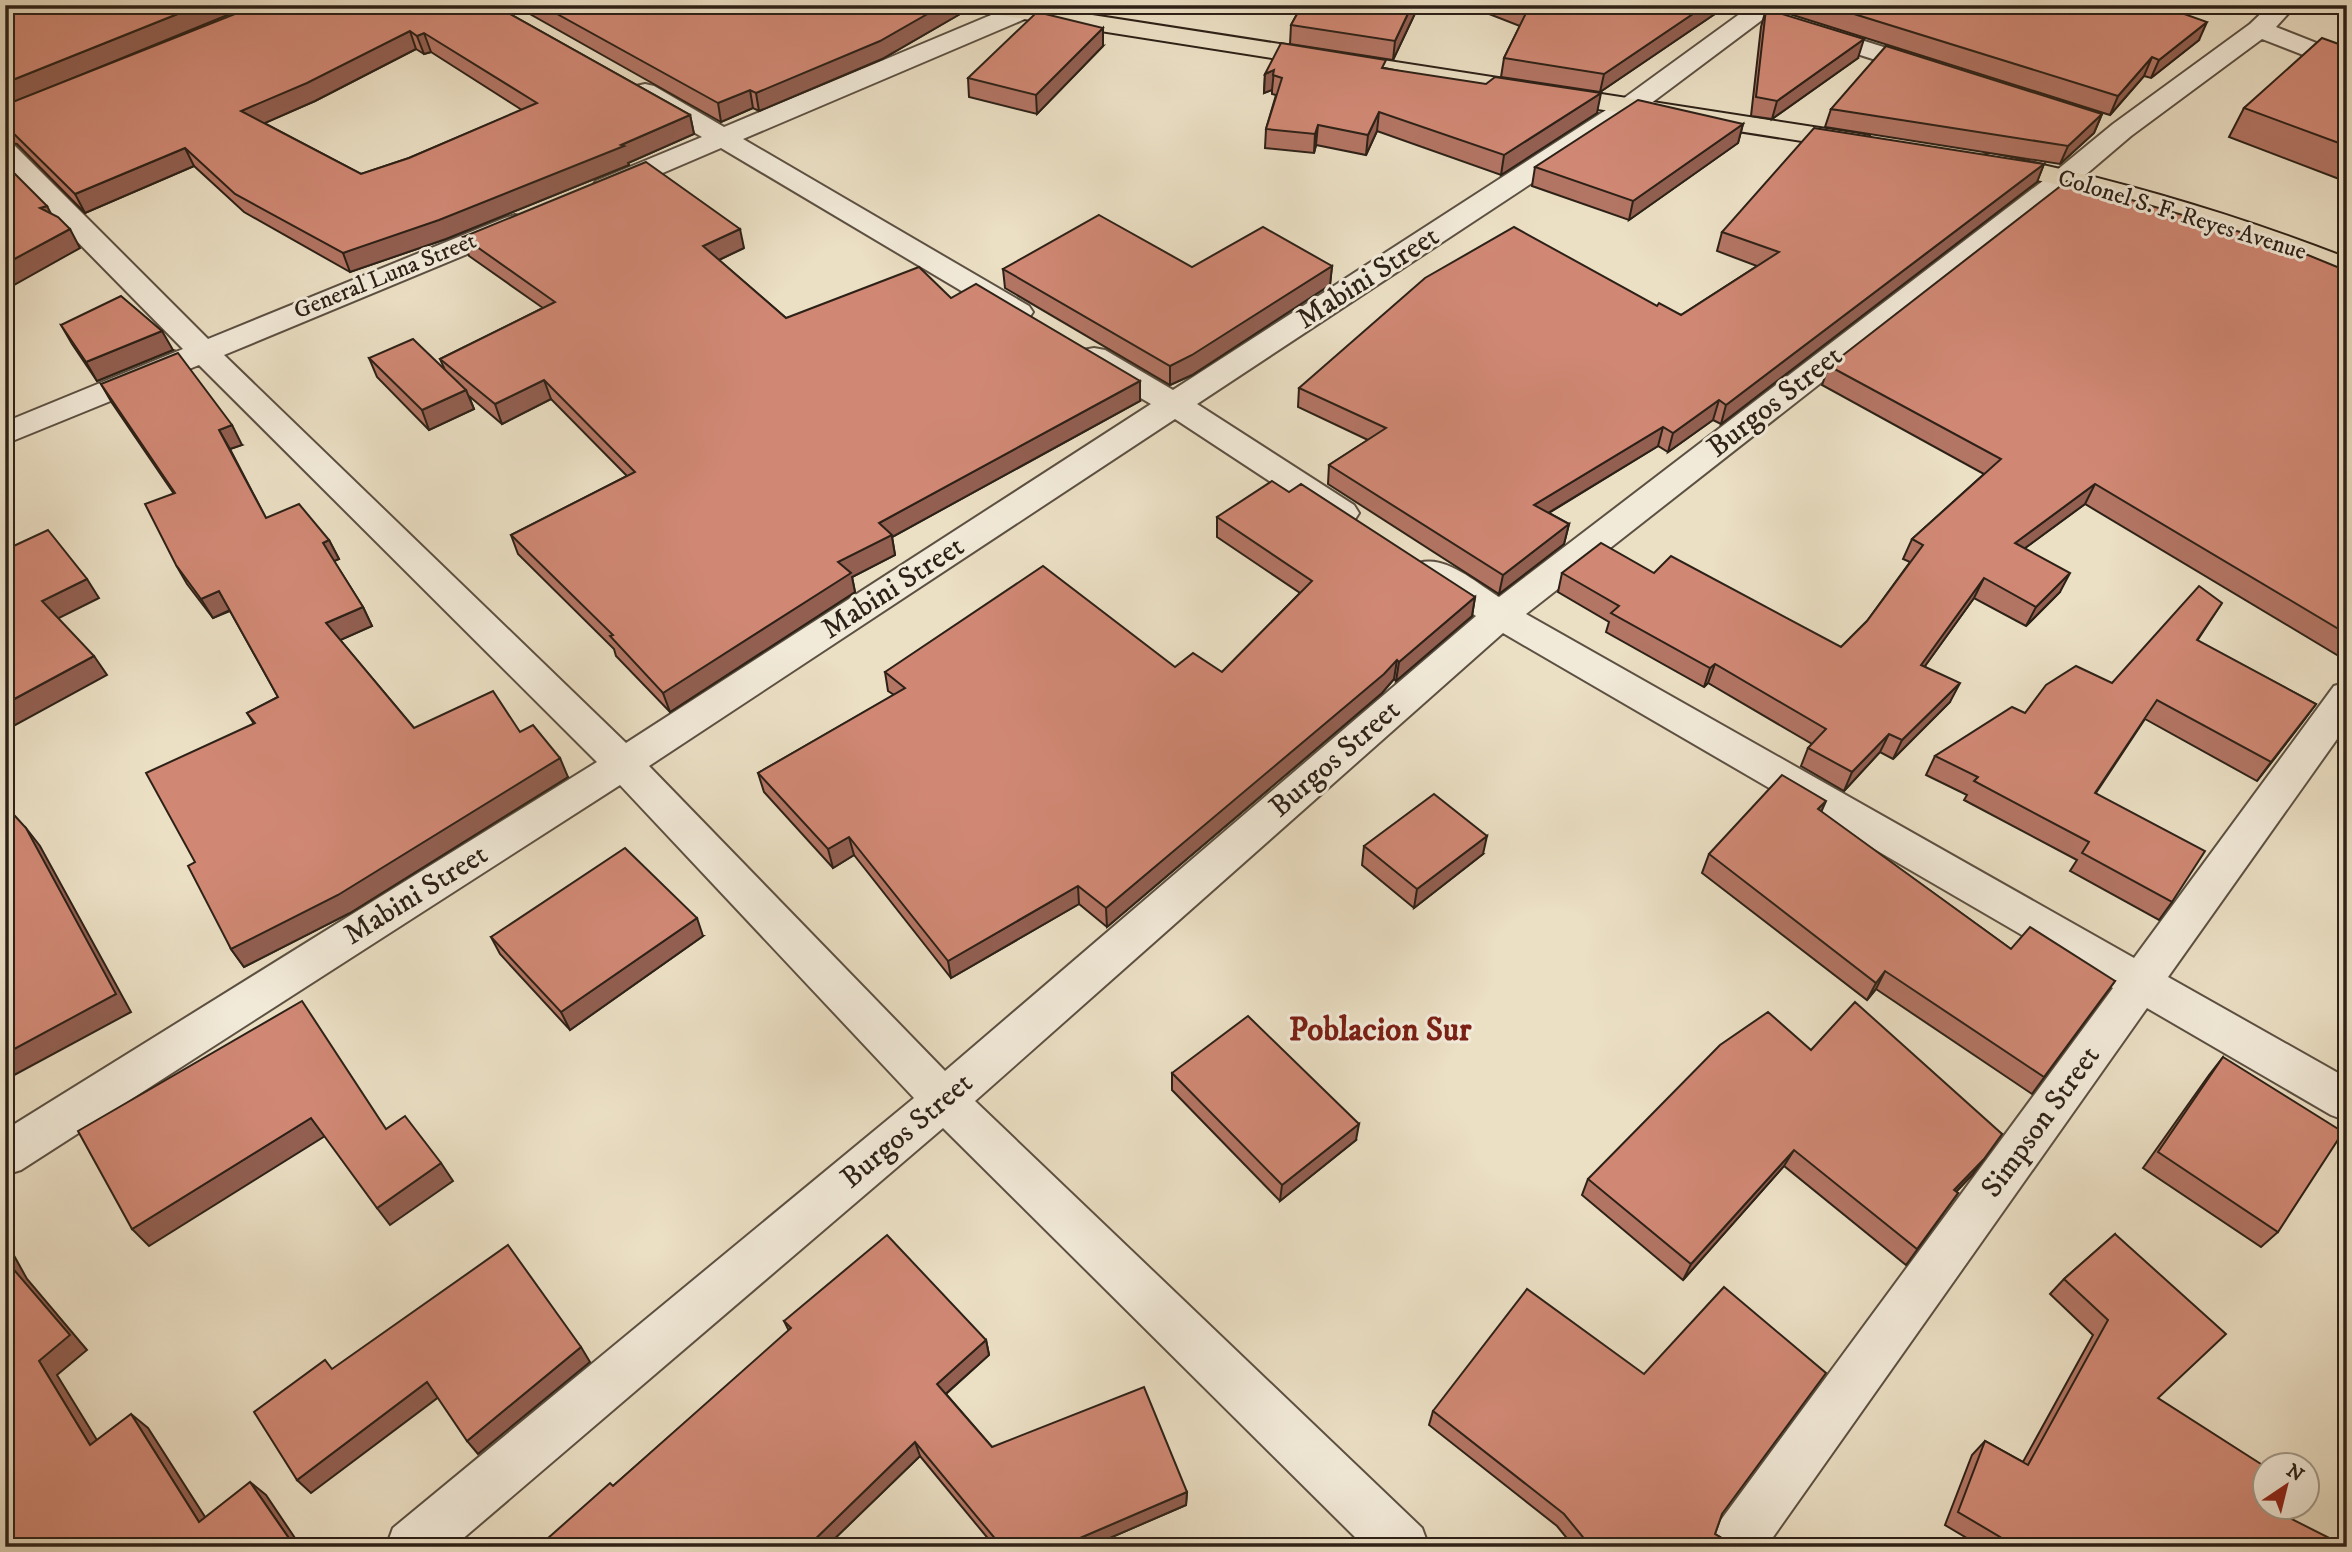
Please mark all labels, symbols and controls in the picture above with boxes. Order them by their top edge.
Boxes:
street label: Colonel S. F. Reyes Avenue [2054,163,2310,267]
street label: Mabini Street [1290,218,1446,338]
street label: General Luna Street [289,226,481,326]
street label: Burgos Street [1700,338,1850,466]
street label: Mabini Street [815,528,971,648]
street label: Burgos Street [1262,692,1408,826]
street label: Mabini Street [337,836,495,954]
district label: Poblacion Sur [1289,1010,1472,1051]
street label: Simpson Street [1973,1039,2109,1205]
street label: Burgos Street [833,1065,981,1197]
north arrow [2250,1450,2320,1520]
text: N [2282,1459,2308,1487]

